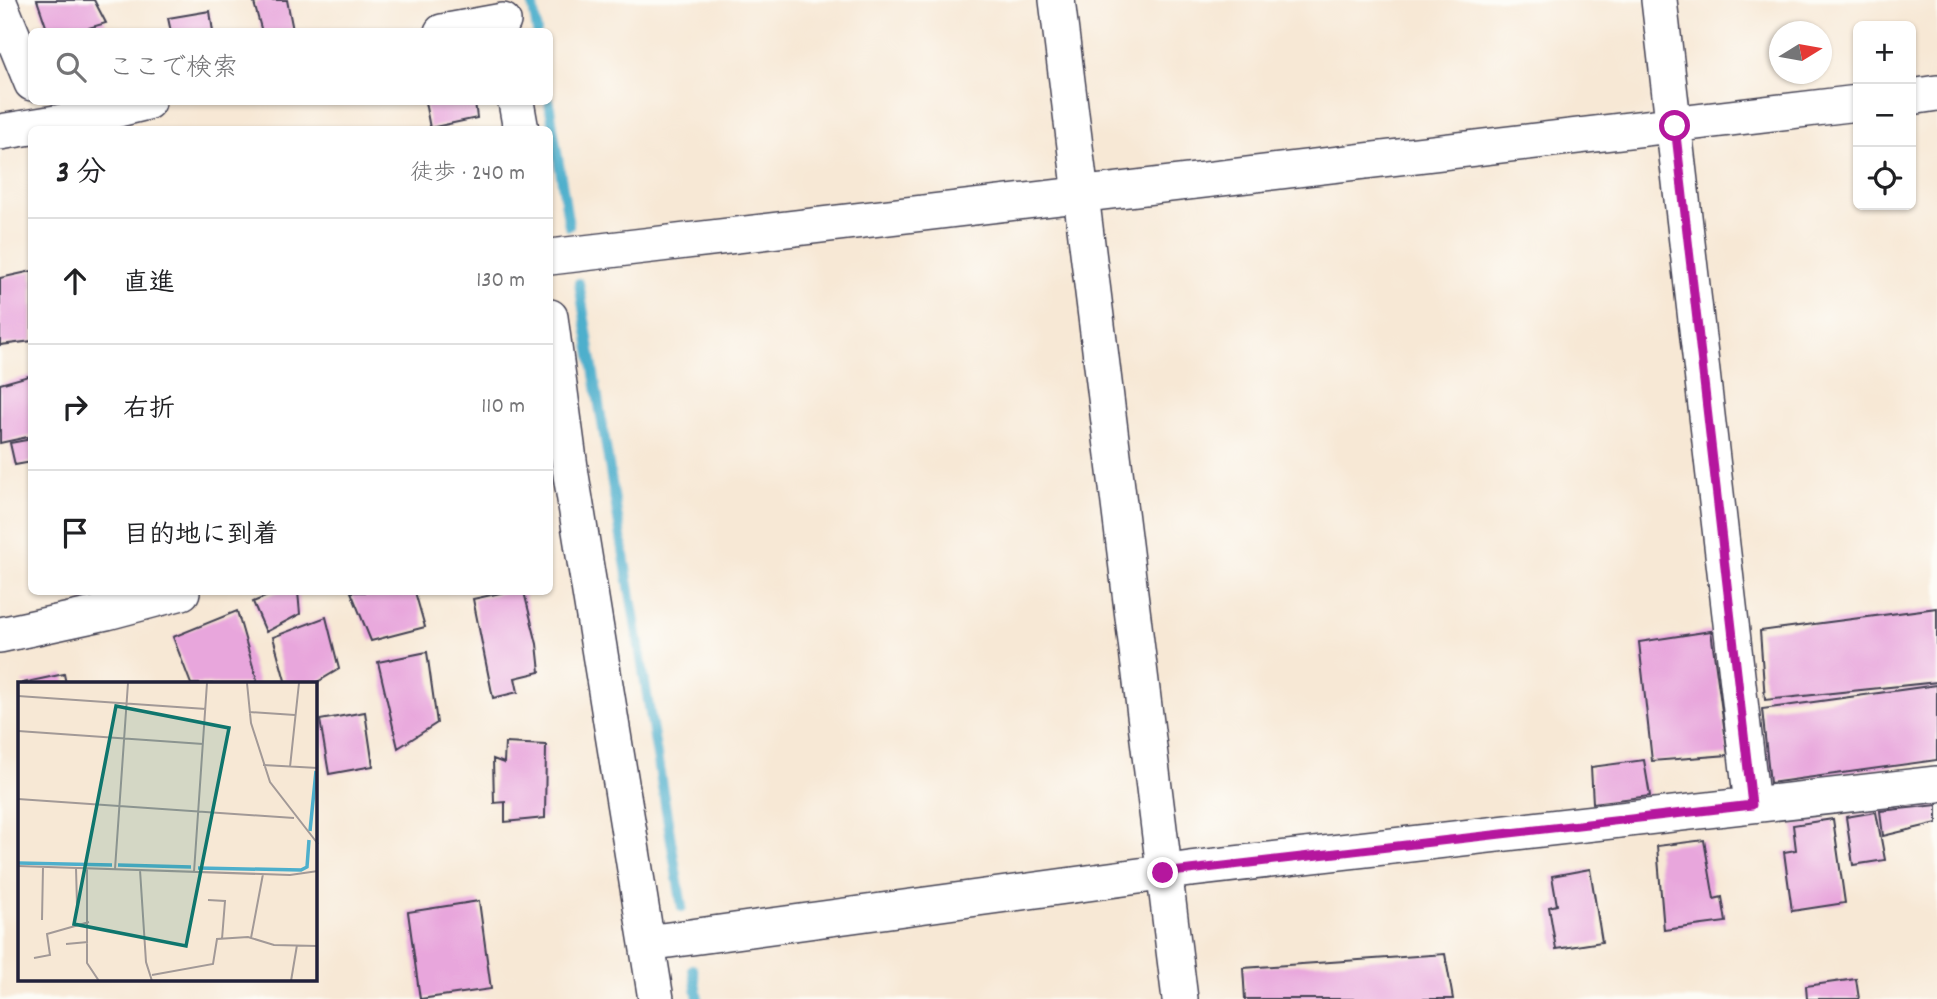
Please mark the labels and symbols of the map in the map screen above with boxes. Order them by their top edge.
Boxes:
north arrow [1769,21,1832,84]
route start [1659,110,1690,141]
inset map [18,682,317,982]
route end [1147,857,1178,888]

